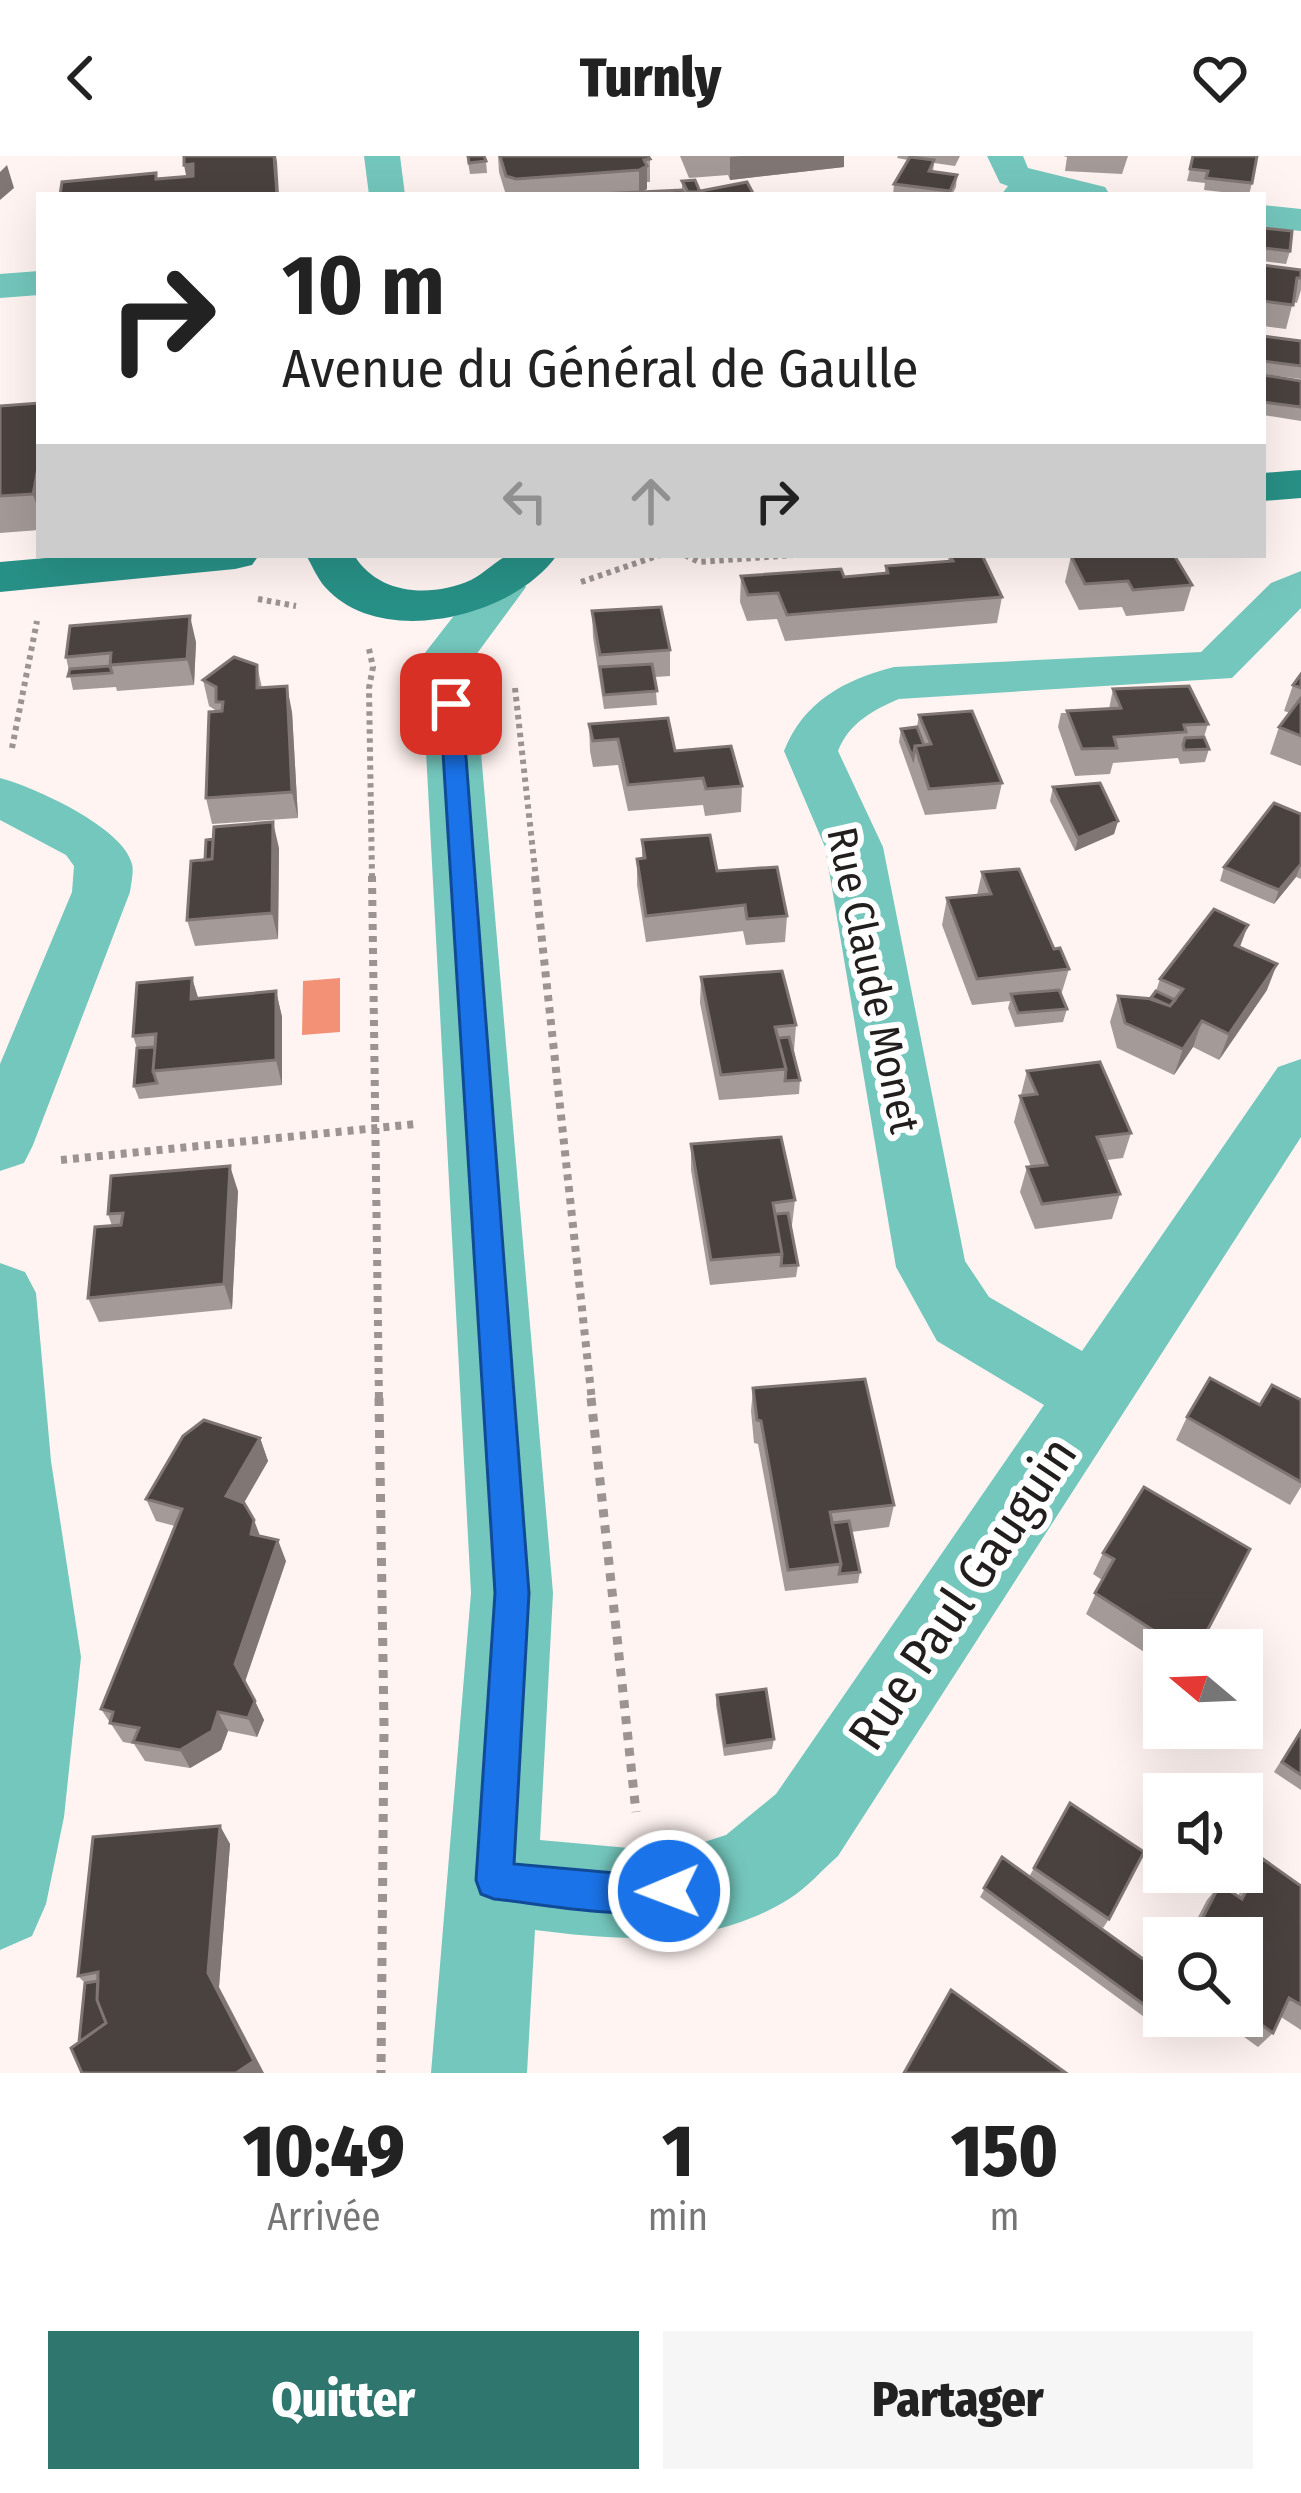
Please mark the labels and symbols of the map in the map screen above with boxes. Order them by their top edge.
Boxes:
pin [400,653,502,755]
street label: Rue Claude Monet [816,823,930,1138]
street label: Rue Paul Gauguin [835,1426,1090,1762]
north arrow [1143,1629,1263,1749]
position arrow [606,1828,732,1954]

